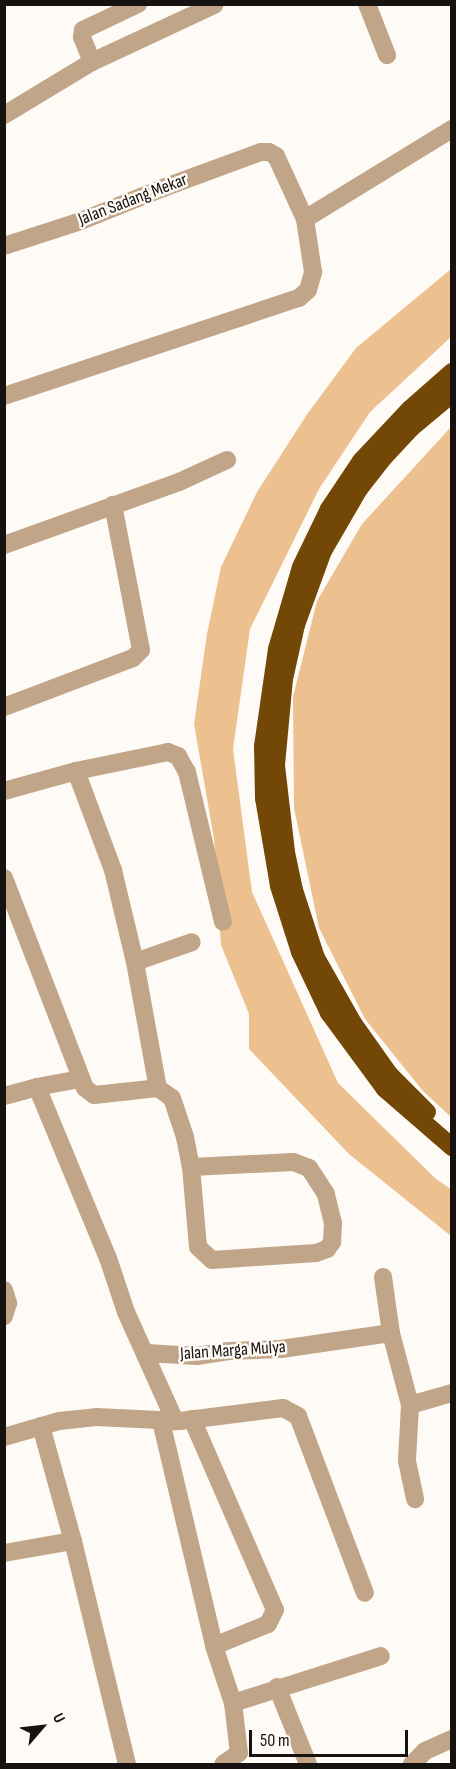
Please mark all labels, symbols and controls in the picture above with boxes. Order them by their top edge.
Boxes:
street label: Jalan Sadang Mekar [75,169,191,231]
street label: Jalan Marga Mulya [180,1337,286,1365]
north arrow [12,1697,72,1757]
text: U [48,1710,69,1726]
scale bar [252,1718,411,1756]
text: 50 m [260,1730,290,1751]

